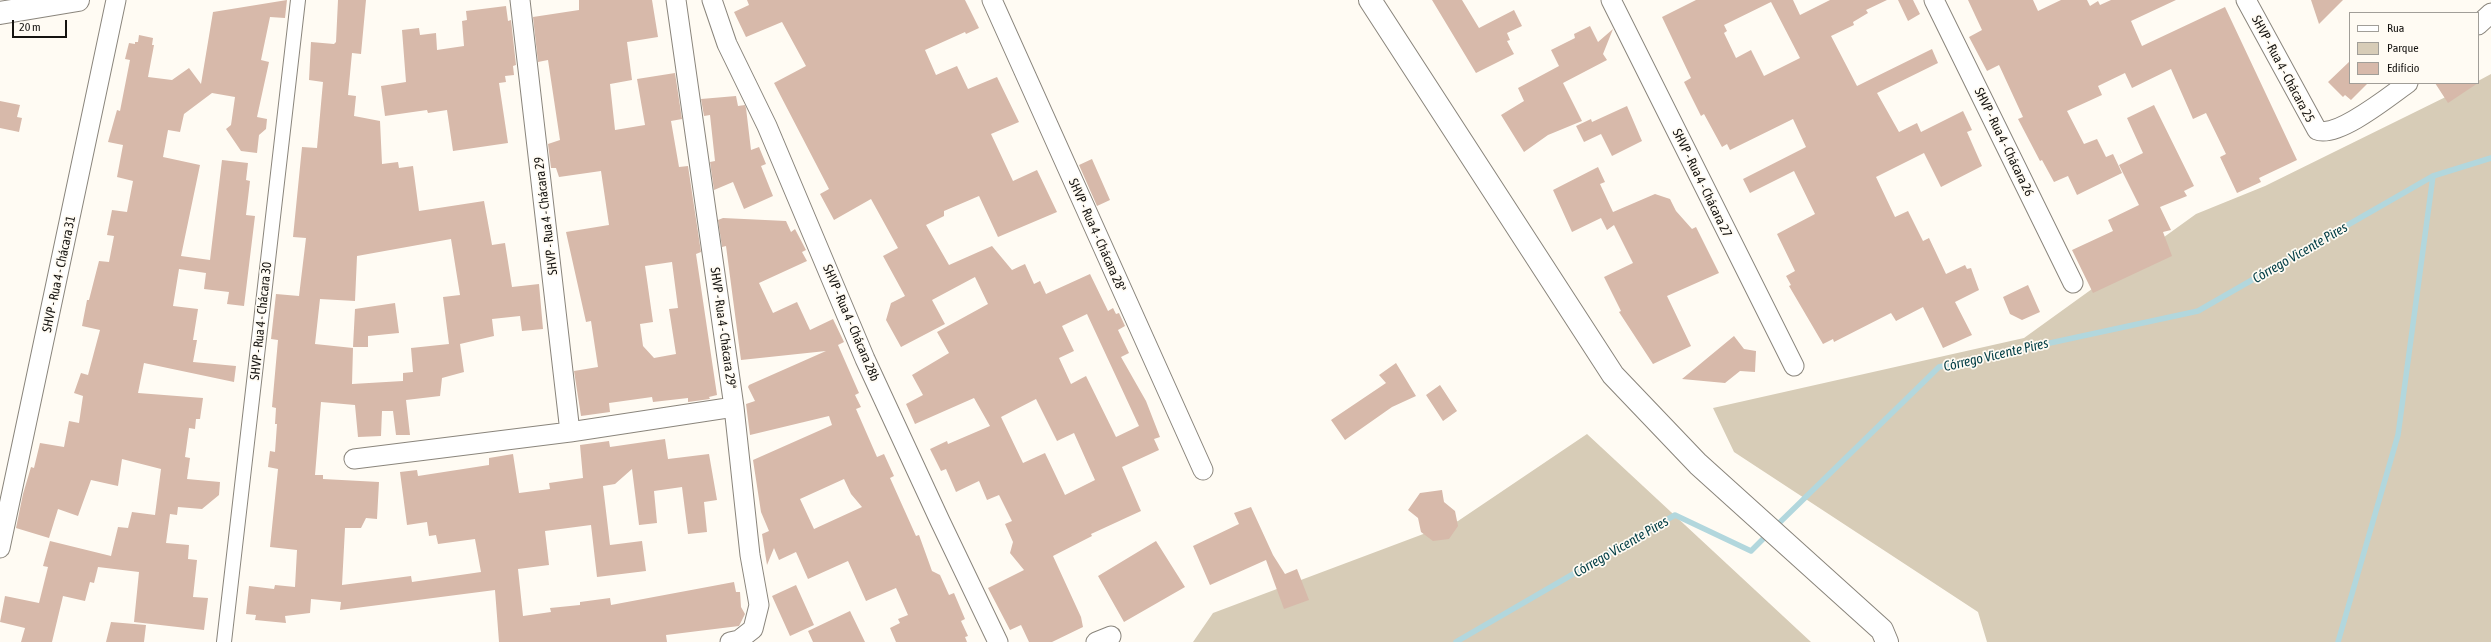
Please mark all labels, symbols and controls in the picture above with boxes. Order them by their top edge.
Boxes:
scale bar [14,12,69,38]
legend [2349,12,2479,84]
street label: SHVP - Rua 4 - Chácara 25 [2248,13,2318,125]
text: 20 m [19,20,41,34]
text: Rua [2387,21,2404,35]
text: Parque [2387,41,2419,55]
text: Edifício [2387,61,2419,75]
street label: SHVP - Rua 4 - Chácara 26 [1971,85,2037,199]
street label: SHVP - Rua 4 - Chácara 27 [1669,126,1735,240]
street label: SHVP - Rua 4 - Chácara 29 [531,156,561,276]
street label: SHVP - Rua 4 - Chácara 28ª [1065,176,1129,294]
street label: SHVP - Rua 4 - Chácara 31 [39,214,79,334]
water label: Córrego Vicente Pires [2249,219,2351,287]
street label: SHVP - Rua 4 - Chácara 30 [247,261,275,381]
street label: SHVP - Rua 4 - Chácara 28b [819,262,883,384]
street label: SHVP - Rua 4 - Chácara 29ª [707,266,739,390]
water label: Córrego Vicente Pires [1942,335,2050,375]
water label: Córrego Vicente Pires [1570,513,1672,581]

